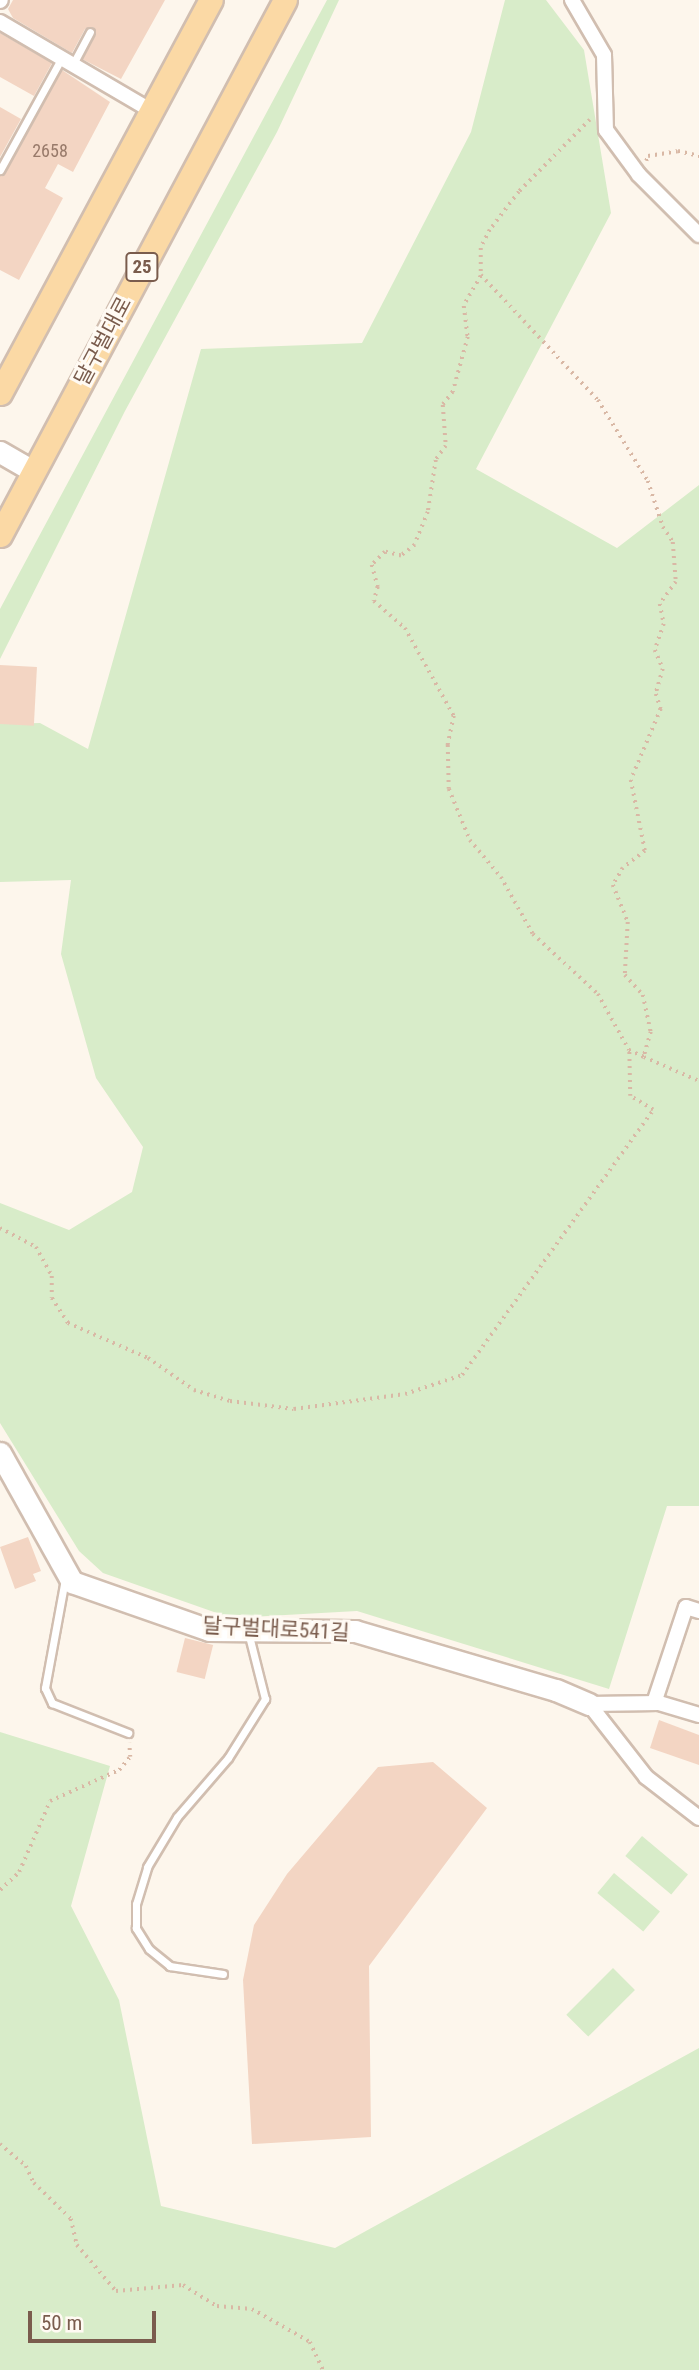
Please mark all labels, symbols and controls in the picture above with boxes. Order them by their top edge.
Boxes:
house number: 2658 [32,140,68,162]
road number: 25 [124,252,160,282]
street label: 달구벌대로 [69,292,137,390]
street label: 달구벌대로541길 [202,1613,350,1645]
scale bar [32,2296,159,2340]
text: 50 m [41,2311,82,2335]

